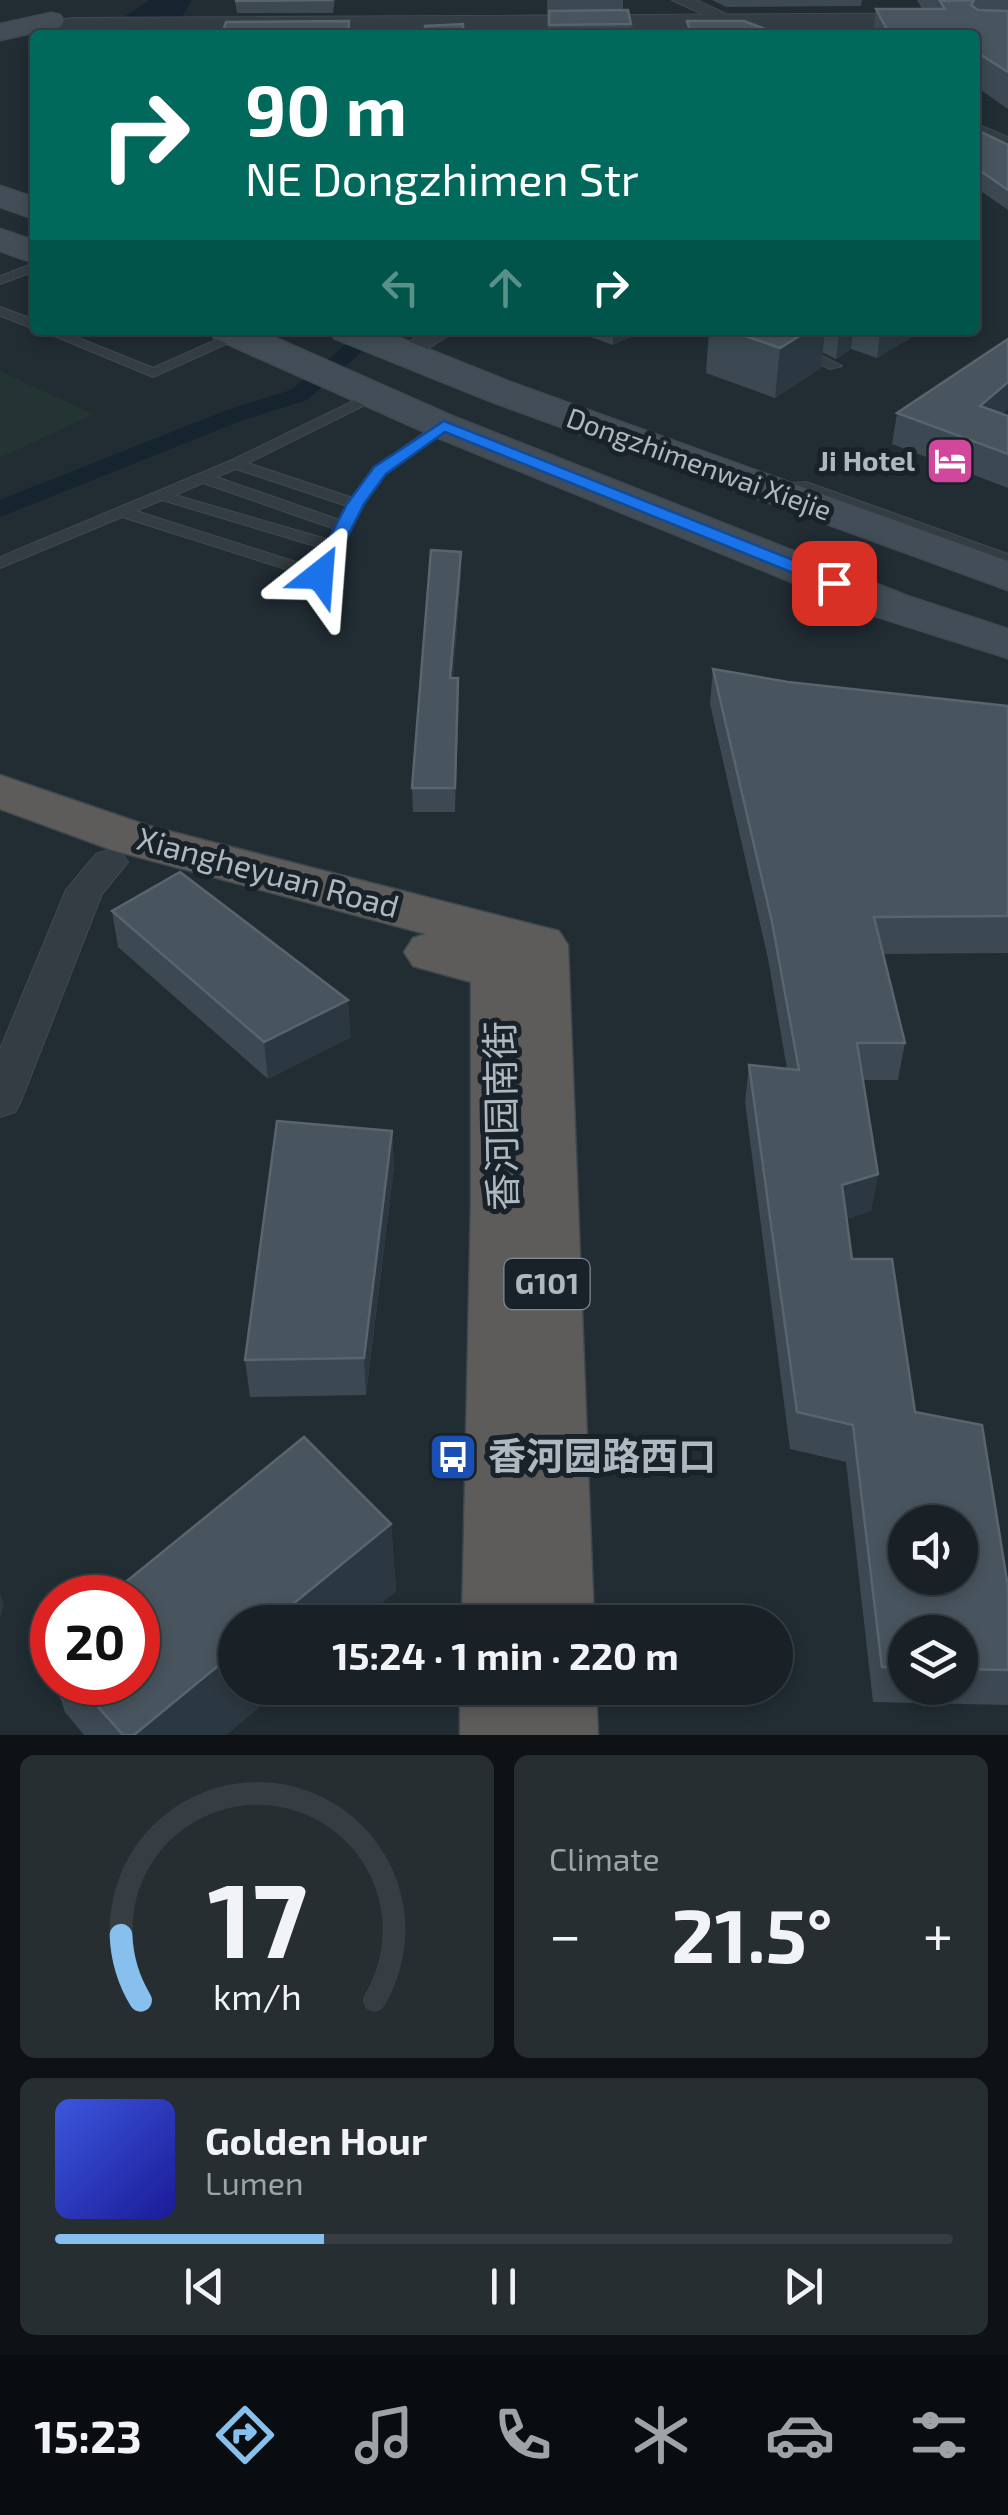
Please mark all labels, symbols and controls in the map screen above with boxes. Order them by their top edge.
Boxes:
text: 90 m [245,66,407,150]
icon: right [80,70,210,200]
text: NE Dongzhimen Str [245,151,639,205]
icon: left [373,260,428,315]
icon: ahead [478,260,533,315]
icon: right [583,260,638,315]
street label: Dongzhimenwai Xiejie [562,399,836,527]
hotel icon: Ji Hotel [924,435,976,487]
place label: Ji Hotel [819,443,916,477]
position arrow [268,523,372,627]
pin [792,541,877,626]
icon: arrive [807,556,862,611]
street label: Xiangheyuan Road [134,818,404,924]
street label: 香河园南街 [475,1021,525,1211]
road number: G101 [504,1259,590,1309]
bus stop icon: 香河园路西口 [427,1431,479,1483]
place label: 香河园路西口 [488,1432,716,1478]
map controls [888,1505,978,1705]
button: sound [888,1505,978,1595]
speed limit sign: 20 [30,1575,160,1705]
button: layers [888,1615,978,1705]
text: 15:24 · 1 min · 220 m [332,1632,679,1678]
text: Climate [549,1839,660,1877]
text: 17 [207,1854,307,1979]
text: 21.5° [671,1888,833,1978]
text: − [549,1900,581,1966]
text: + [923,1900,953,1966]
text: km/h [213,1974,301,2017]
text: Golden Hour [205,2117,427,2163]
text: Lumen [205,2163,304,2201]
icon: previous [177,2259,232,2314]
icon: pause [476,2259,531,2314]
icon: next [776,2259,831,2314]
icon: directions [210,2400,280,2470]
icon: music [349,2400,419,2470]
icon: phone [488,2400,558,2470]
icon: climate [626,2400,696,2470]
icon: car [765,2400,835,2470]
icon: filters [904,2400,974,2470]
text: 15:23 [34,2408,142,2462]

